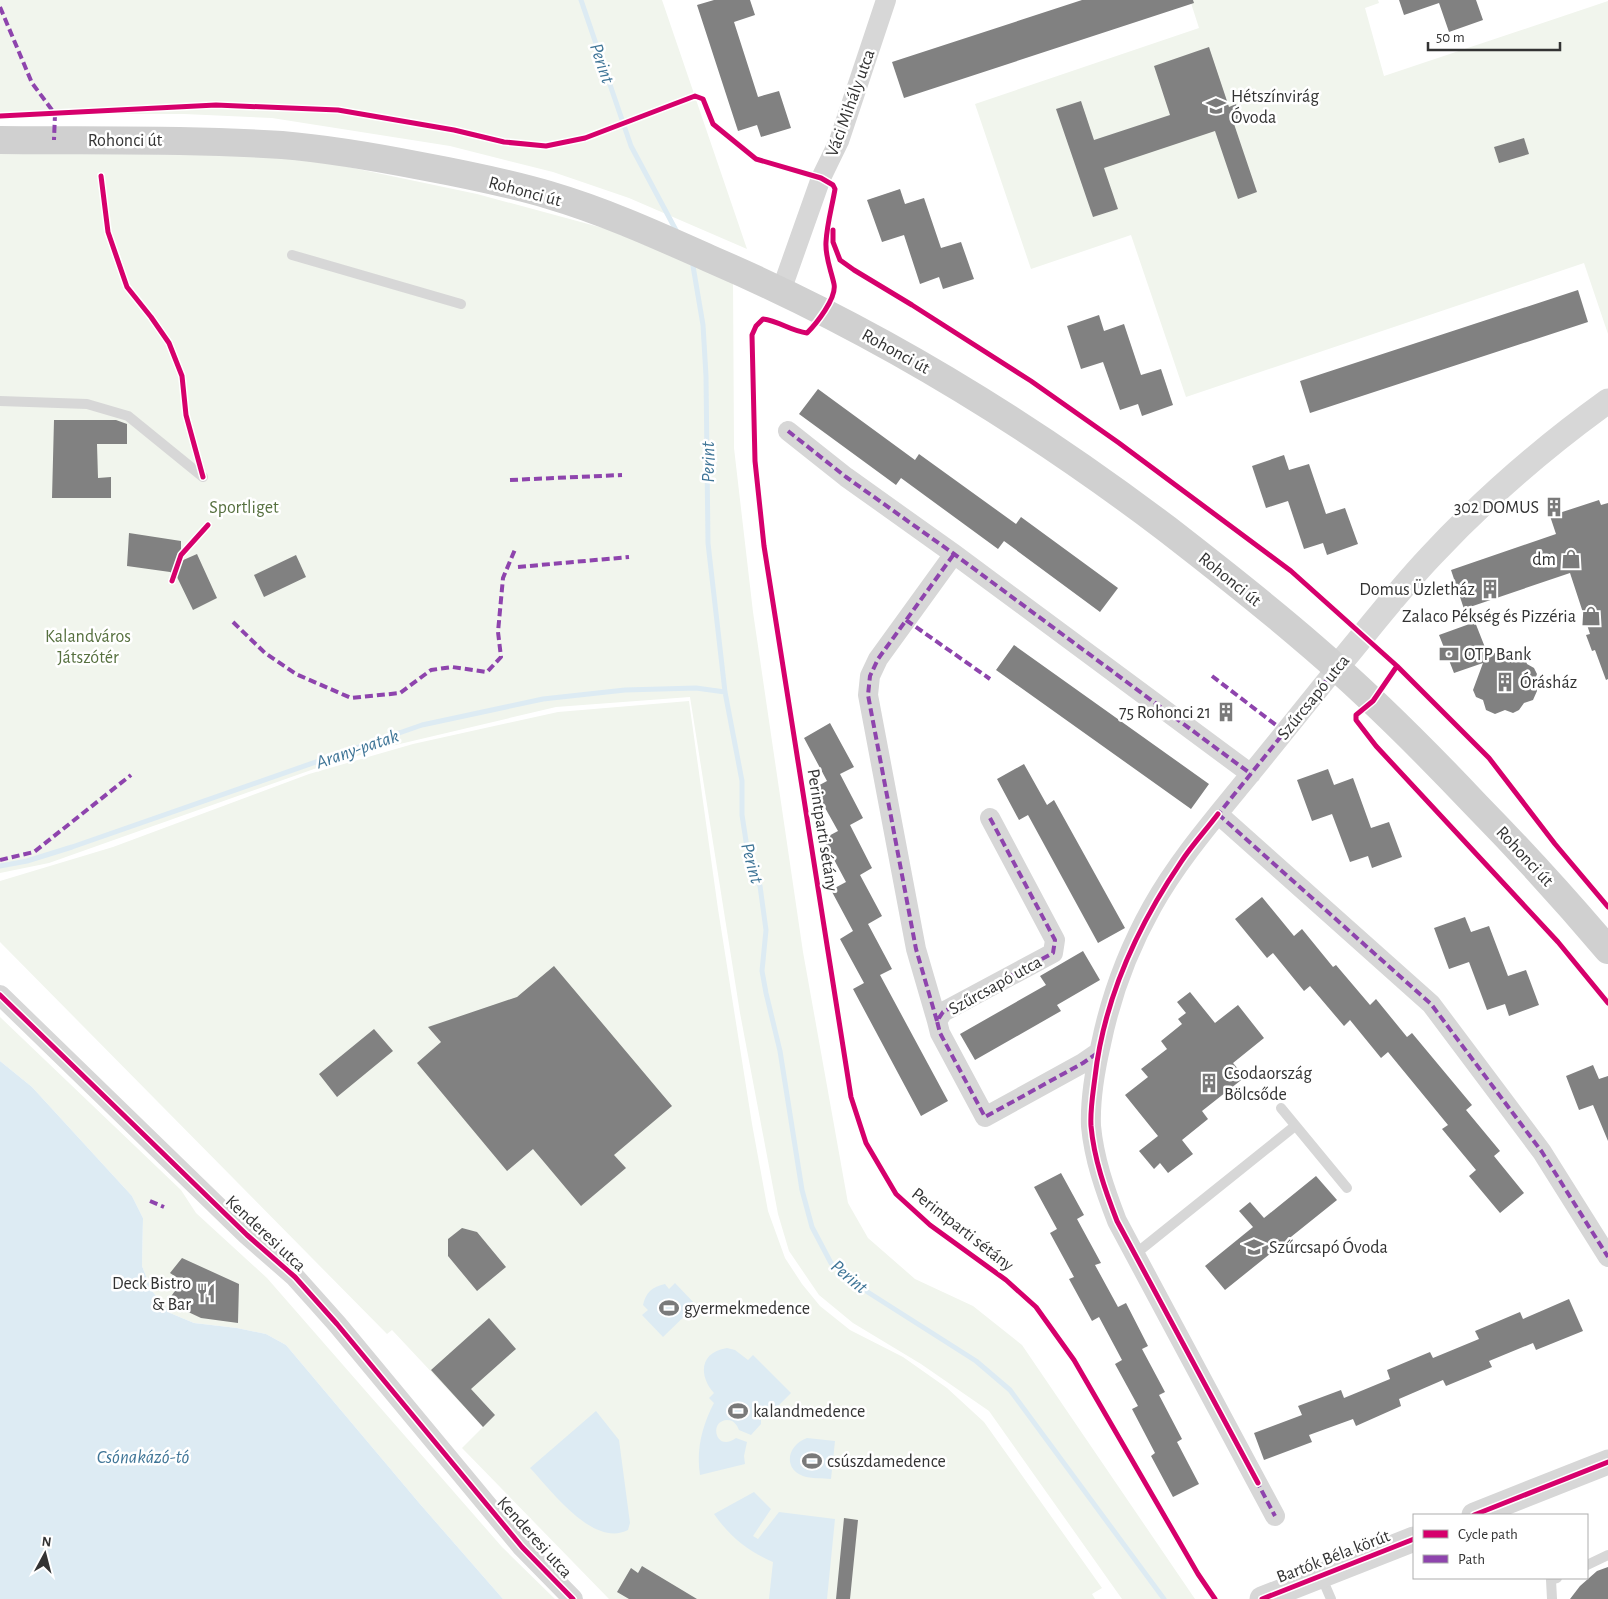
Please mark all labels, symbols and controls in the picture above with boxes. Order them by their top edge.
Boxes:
scale bar [1428,20,1560,52]
text: 50 m [1436,30,1465,45]
water label: Perint [586,41,618,87]
street label: Váci Mihály utca [823,47,879,159]
place label: Hétszínvirág Óvoda [1231,88,1319,127]
school or university icon: Hétszínvirág Óvoda [1205,95,1227,117]
street label: Rohonci út [88,132,163,150]
street label: Rohonci út [486,174,563,210]
street label: Rohonci út [858,326,933,378]
water label: Perint [699,441,718,483]
building icon: 302 DOMUS [1543,496,1565,518]
park label: Sportliget [209,499,279,517]
place label: 302 DOMUS [1454,499,1539,517]
shop icon: dm [1560,548,1582,570]
street label: Rohonci út [1195,549,1264,610]
place label: dm [1532,551,1556,569]
building icon: Domus Üzletház [1479,578,1501,600]
place label: Domus Üzletház [1359,579,1475,599]
shop icon: Zalaco Pékség és Pizzéria [1580,605,1602,627]
place label: Zalaco Pékség és Pizzéria [1402,608,1576,626]
park label: Kalandváros Játszótér [45,628,131,667]
bank icon: OTP Bank [1438,643,1460,665]
place label: OTP Bank [1464,646,1532,664]
street label: Szűrcsapó utca [1274,652,1353,743]
building icon: Órásház [1494,671,1516,693]
place label: Órásház [1520,671,1577,692]
building icon: 75 Rohonci 21 [1215,701,1237,723]
place label: 75 Rohonci 21 [1119,704,1211,722]
water label: Arany-patak [313,726,402,773]
street label: Perintparti sétány [803,768,841,893]
street label: Rohonci út [1492,823,1556,890]
water label: Perint [737,841,766,887]
street label: Szűrcsapó utca [946,953,1045,1019]
place label: Csodaország Bölcsőde [1224,1065,1312,1104]
building icon: Csodaország Bölcsőde [1198,1072,1220,1094]
street label: Perintparti sétány [908,1185,1017,1275]
street label: Kenderesi utca [222,1192,309,1275]
school or university icon: Szűrcsapó Óvoda [1243,1236,1265,1258]
place label: Szűrcsapó Óvoda [1269,1236,1388,1257]
water label: Perint [827,1257,872,1298]
place label: Deck Bistro & Bar [112,1275,191,1314]
restaurant icon: Deck Bistro & Bar [195,1282,217,1304]
sports icon: gyermekmedence [658,1297,680,1319]
place label: gyermekmedence [684,1300,810,1318]
sports icon: kalandmedence [727,1400,749,1422]
place label: kalandmedence [753,1403,865,1421]
water label: Csónakázó-tó [97,1448,190,1467]
sports icon: csúszdamedence [801,1450,823,1472]
place label: csúszdamedence [827,1453,946,1471]
street label: Kenderesi utca [493,1494,575,1582]
legend [1413,1514,1588,1579]
street label: Bartók Béla körút [1274,1527,1393,1587]
text: Cycle path [1458,1527,1518,1542]
north arrow [20,1529,70,1579]
text: N [41,1535,52,1550]
text: Path [1458,1552,1485,1567]

